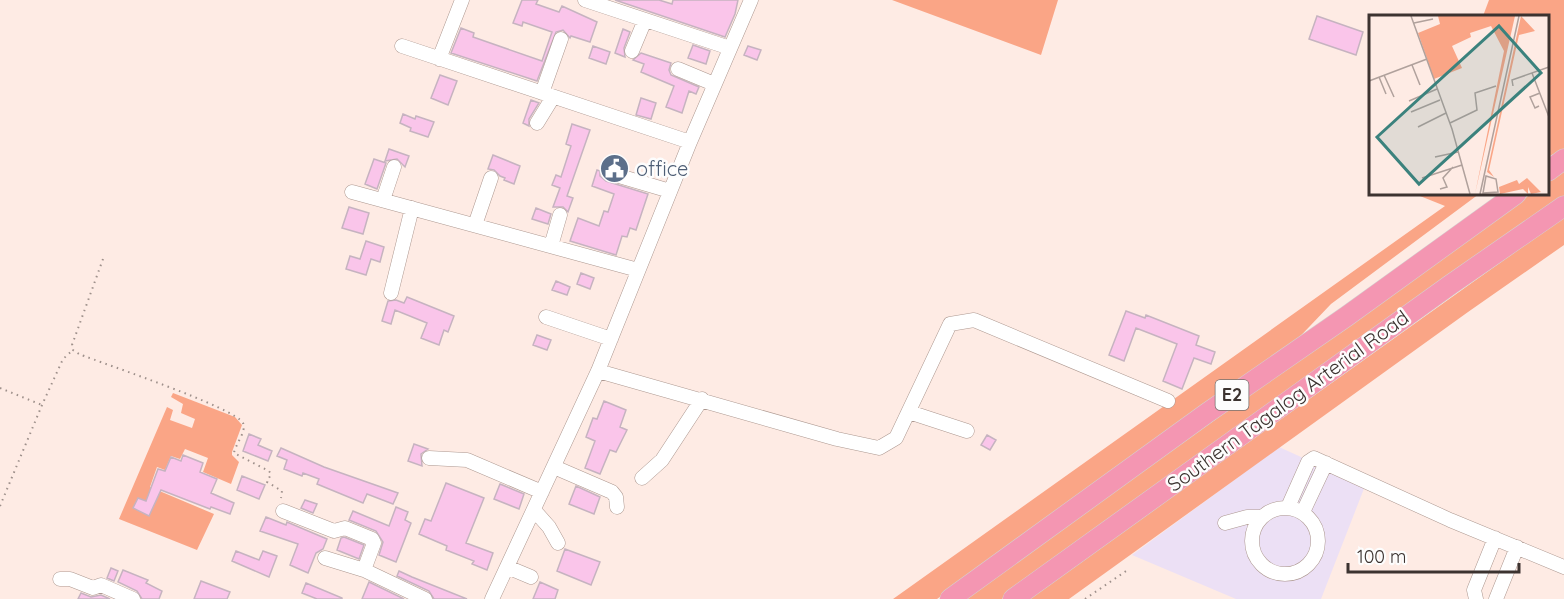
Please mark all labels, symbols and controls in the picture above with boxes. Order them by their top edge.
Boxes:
inset map [1369,15,1549,195]
public building icon: office [599,153,631,185]
place label: office [636,156,688,181]
street label: Southern Tagalog Arterial Road [1162,305,1413,497]
road number: E2 [1216,380,1248,410]
scale bar [1348,536,1519,574]
text: 100 m [1357,545,1406,568]

